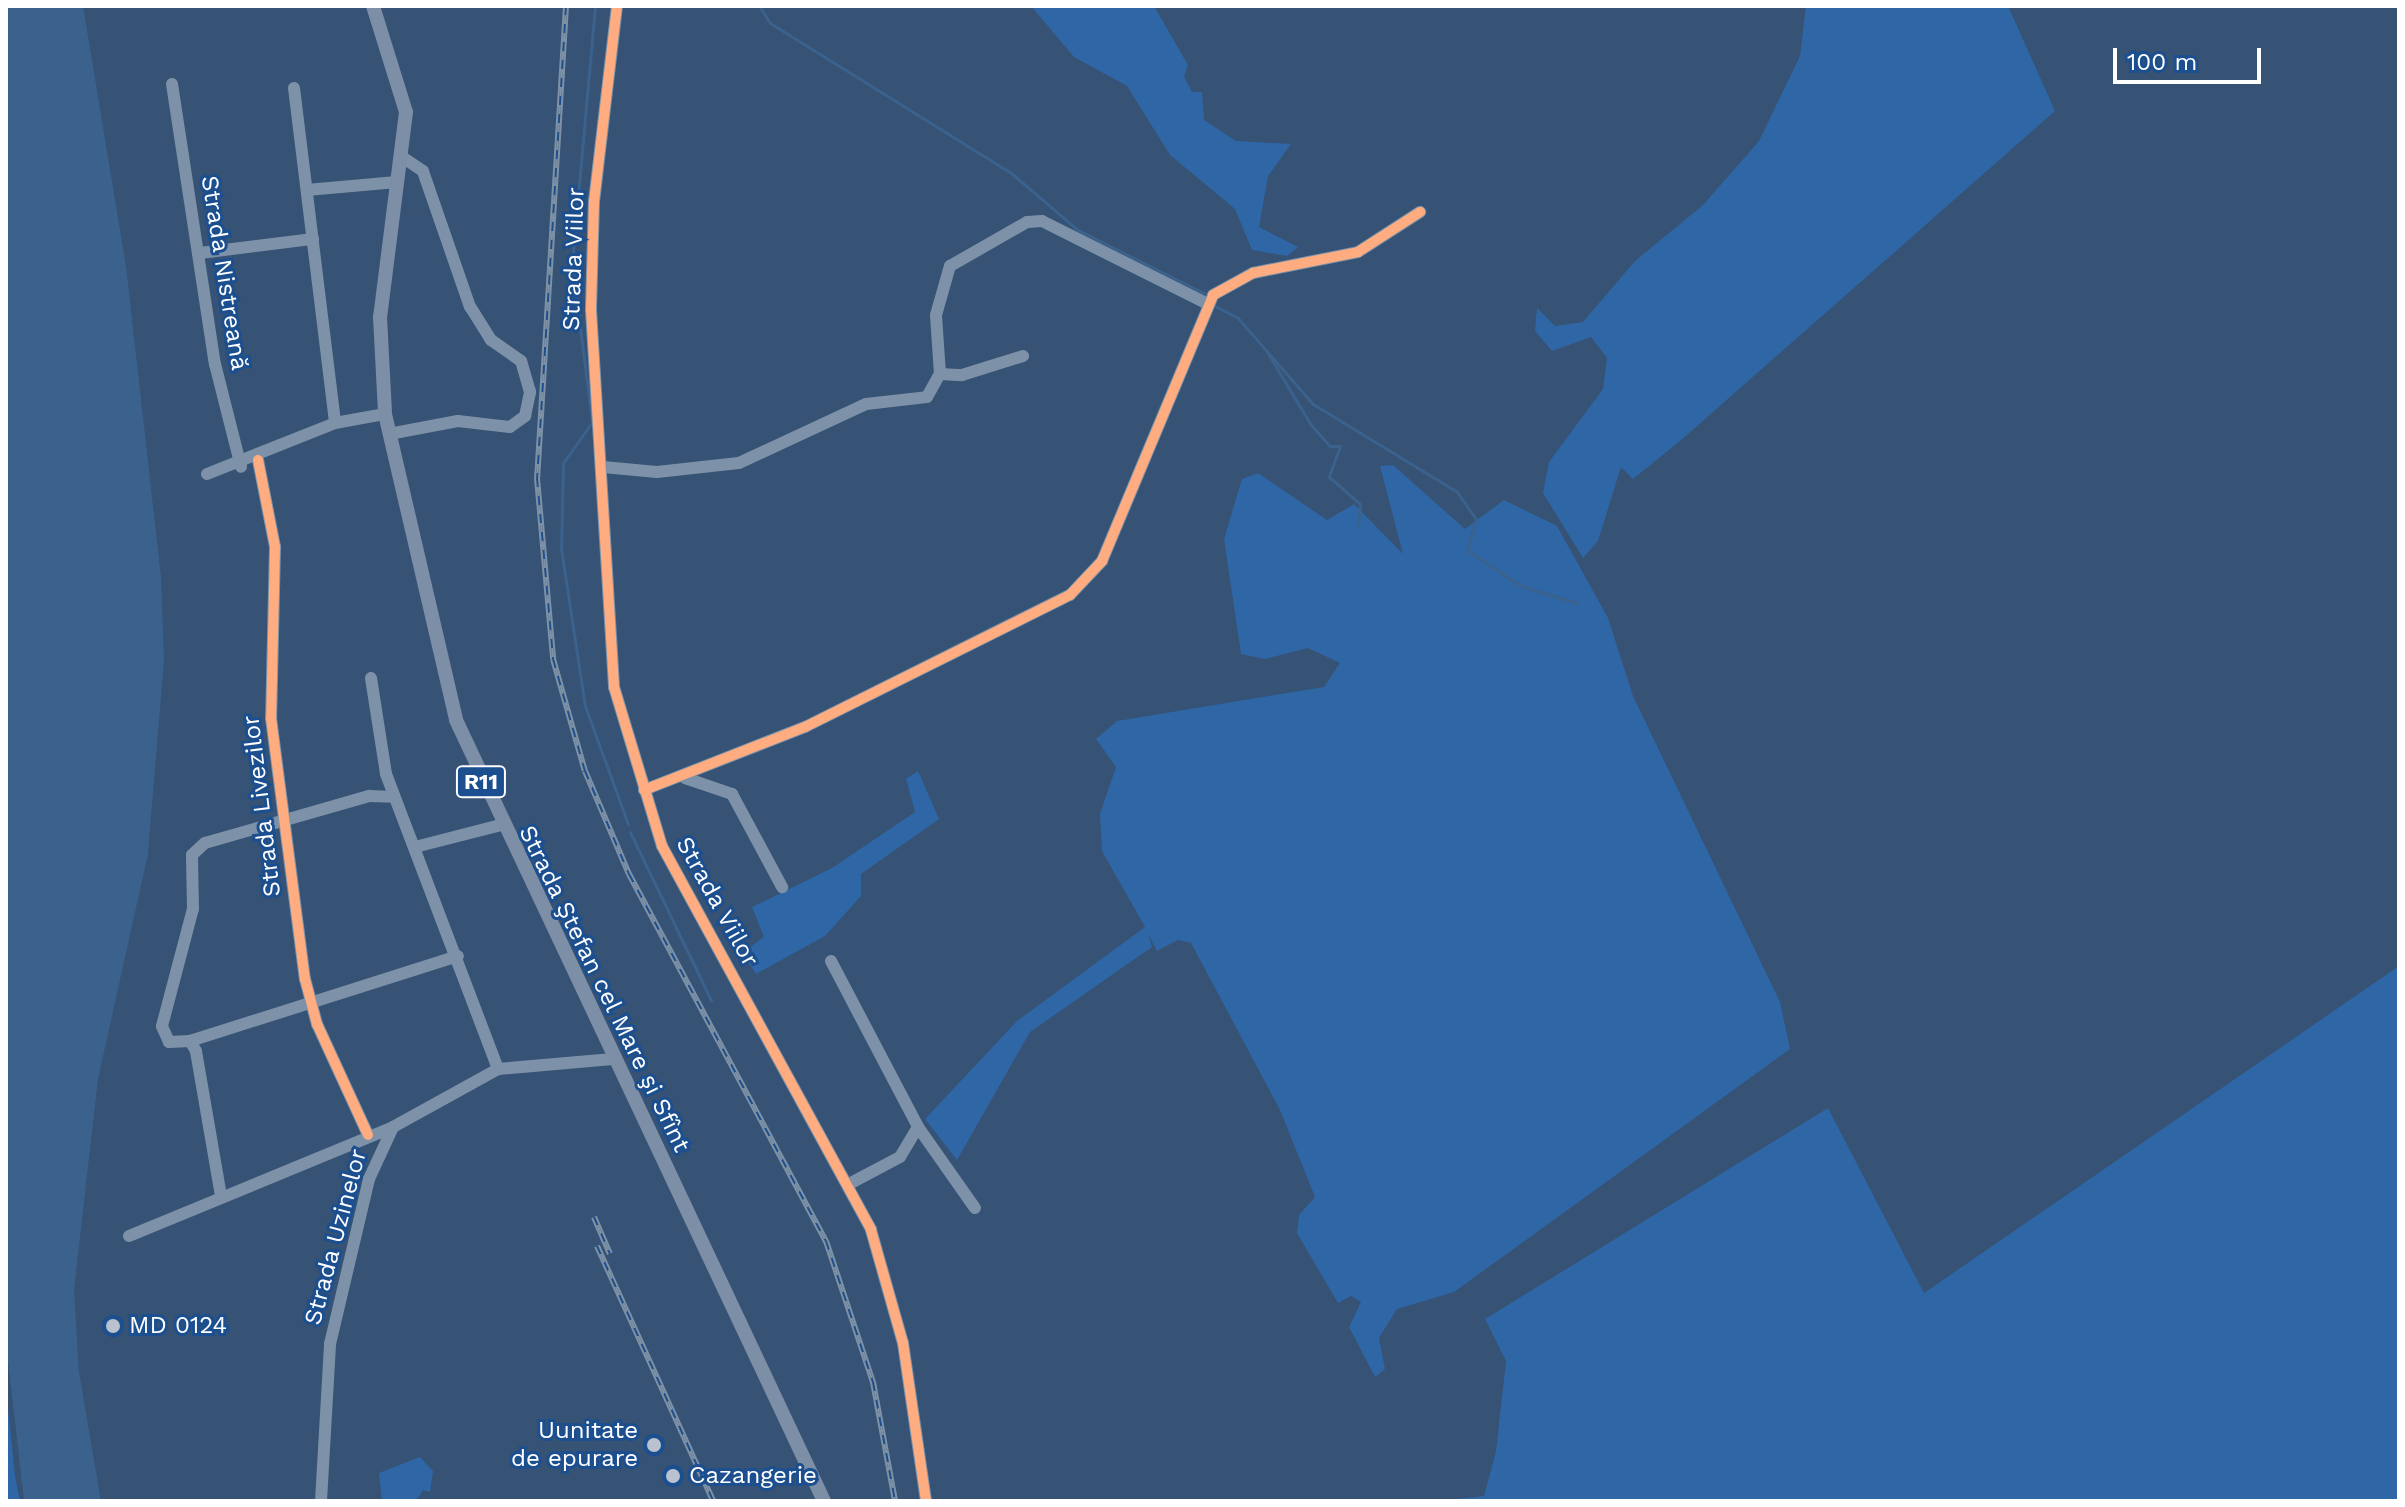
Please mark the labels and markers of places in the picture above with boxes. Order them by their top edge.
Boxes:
place label: MD 0124 [129,1312,227,1340]
marker: MD 0124 [104,1317,122,1335]
place label: Uunitate de epurare [511,1417,638,1473]
marker: Uunitate de epurare [645,1436,663,1454]
place label: Cazangerie [689,1462,817,1490]
marker: Cazangerie [664,1467,682,1485]

